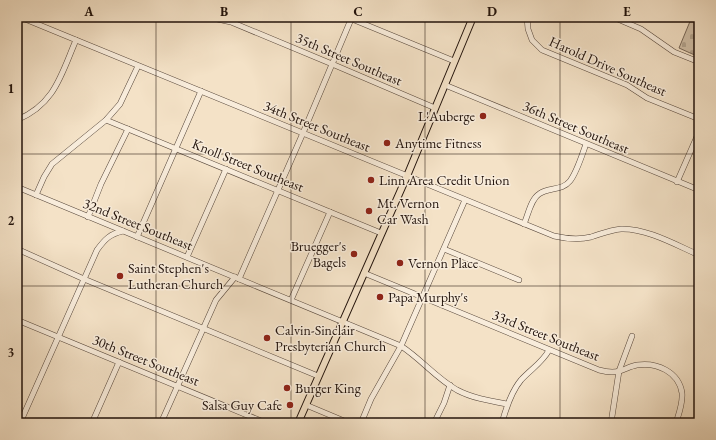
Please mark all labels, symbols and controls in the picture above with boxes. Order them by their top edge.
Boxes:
text: A [83,3,94,20]
text: B [220,3,228,20]
text: C [353,3,363,20]
text: D [487,3,497,20]
text: E [623,3,631,20]
street label: 35th Street Southeast [293,28,405,90]
street label: Harold Drive Southeast [546,32,670,100]
text: 1 [8,80,15,97]
street label: 34th Street Southeast [261,96,374,156]
street label: 36th Street Southeast [520,96,632,158]
place label: L'Auberge [418,107,476,125]
marker: L'Auberge [478,111,488,121]
street label: Knoll Street Southeast [189,134,307,196]
place label: Anytime Fitness [394,134,482,152]
marker: Anytime Fitness [382,138,392,148]
place label: Linn Area Credit Union [379,171,510,189]
marker: Linn Area Credit Union [366,175,376,185]
street label: 32nd Street Southeast [81,194,196,254]
place label: Mt. Vernon Car Wash [377,194,440,228]
marker: Mt. Vernon Car Wash [364,206,374,216]
text: 2 [8,212,15,229]
place label: Bruegger's Bagels [291,237,346,271]
marker: Bruegger's Bagels [349,249,359,259]
place label: Vernon Place [408,254,479,272]
marker: Vernon Place [395,258,405,268]
place label: Saint Stephen's Lutheran Church [128,259,223,293]
marker: Saint Stephen's Lutheran Church [115,271,125,281]
place label: Papa Murphy's [388,288,468,306]
marker: Papa Murphy's [375,292,385,302]
street label: 33rd Street Southeast [490,305,603,365]
place label: Calvin-Sinclair Presbyterian Church [275,321,386,355]
street label: 30th Street Southeast [90,330,203,390]
marker: Calvin-Sinclair Presbyterian Church [262,333,272,343]
text: 3 [8,344,15,361]
place label: Burger King [295,379,362,397]
marker: Burger King [282,383,292,393]
place label: Salsa Guy Cafe [202,396,283,414]
marker: Salsa Guy Cafe [285,400,295,410]

